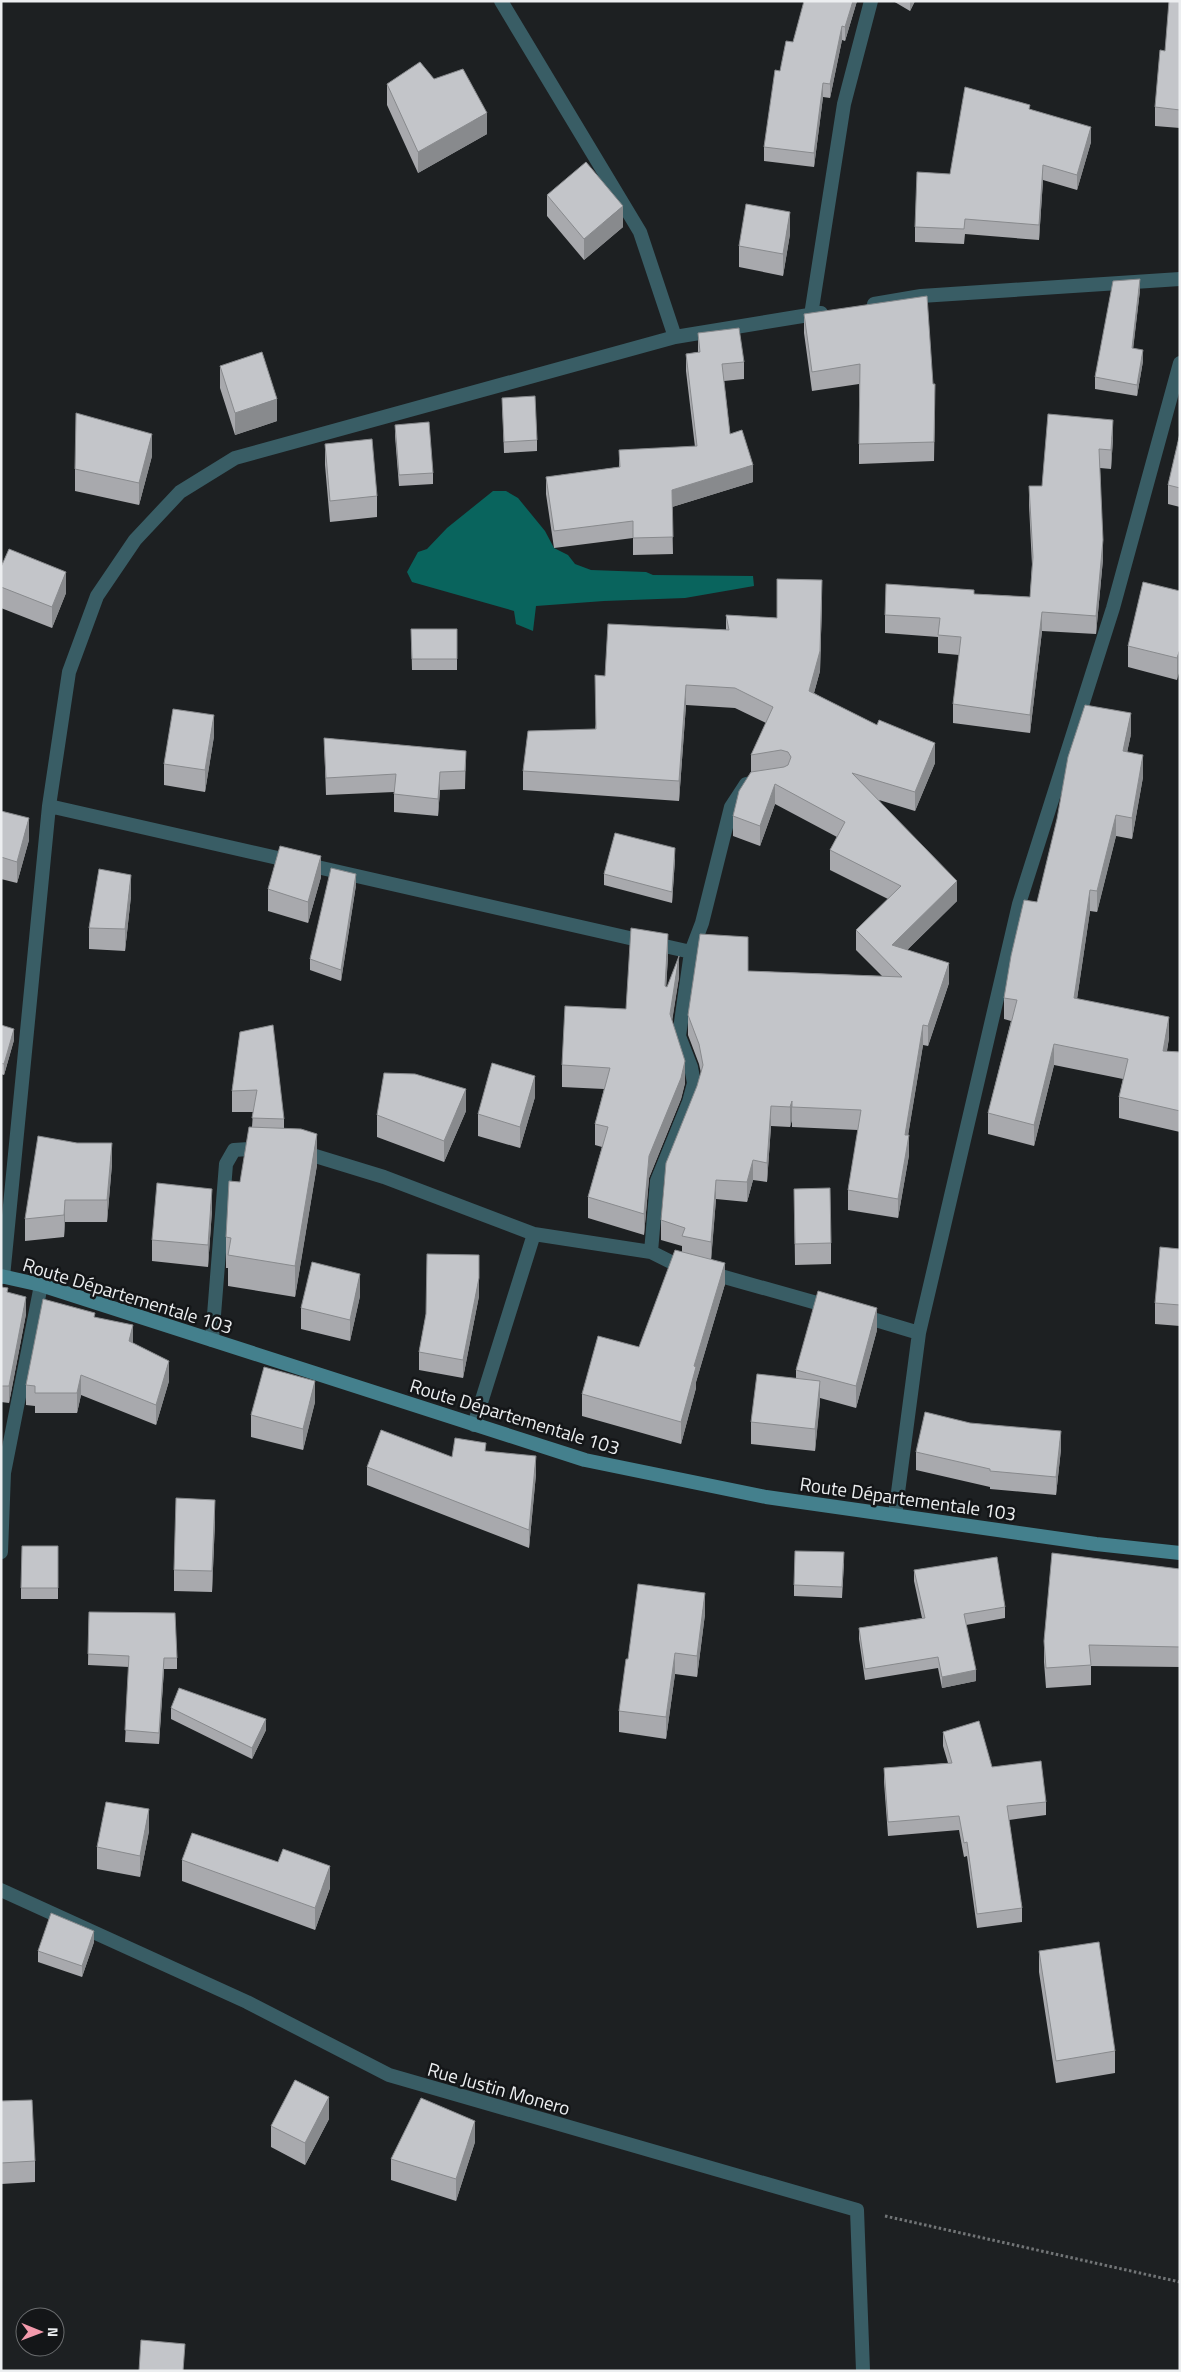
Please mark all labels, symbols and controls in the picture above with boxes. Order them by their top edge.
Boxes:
street label: Route Départementale 103 [19,1249,237,1341]
street label: Route Départementale 103 [406,1370,624,1462]
street label: Route Départementale 103 [798,1468,1018,1528]
street label: Rue Justin Monero [424,2054,574,2122]
north arrow [15,2307,65,2357]
text: N [43,2327,64,2337]

